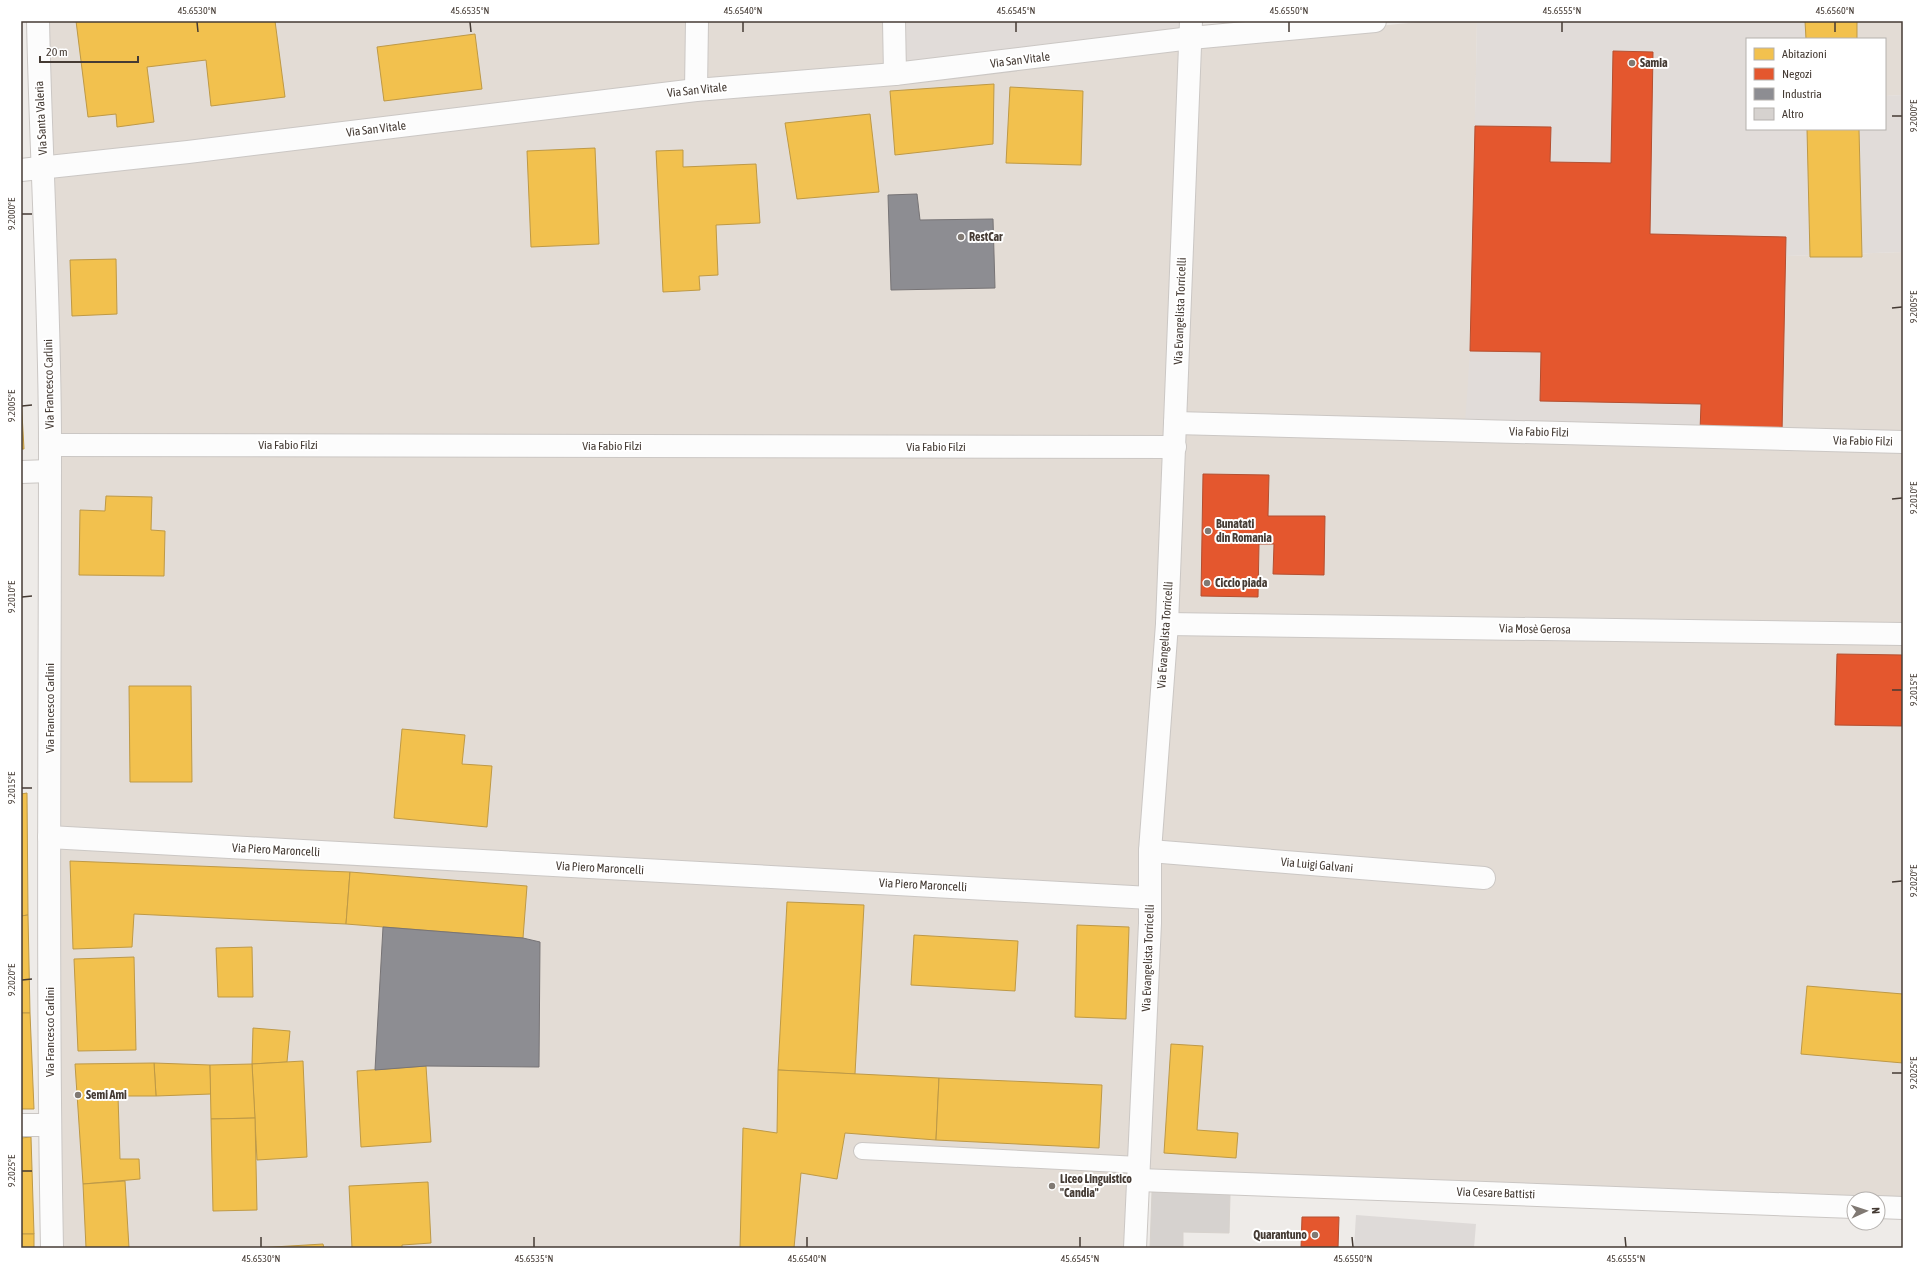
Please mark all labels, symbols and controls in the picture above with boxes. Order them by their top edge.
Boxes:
text: 45.6530°N [178,5,216,16]
text: 45.6535°N [451,5,489,16]
text: 45.6540°N [724,5,762,16]
text: 45.6545°N [997,5,1035,16]
text: 45.6550°N [1270,5,1308,16]
text: 45.6555°N [1543,5,1581,16]
text: 45.6560°N [1816,5,1854,16]
scale bar [40,38,138,64]
legend [1746,38,1886,130]
text: 20 m [46,45,68,59]
text: Abitazioni [1782,47,1827,61]
street label: Via San Vitale [989,49,1051,71]
place label: Samia [1640,56,1668,70]
marker: Samia [1627,58,1637,68]
text: Negozi [1782,67,1812,81]
street label: Via Santa Valeria [32,80,50,156]
street label: Via San Vitale [666,80,728,100]
text: Industria [1782,87,1822,101]
text: 9.2000°E [1908,99,1919,132]
text: Altro [1782,107,1804,121]
street label: Via San Vitale [345,118,407,140]
text: 9.2000°E [6,197,17,230]
place label: RestCar [969,230,1003,244]
marker: RestCar [956,232,966,242]
street label: Via Evangelista Torricelli [1171,257,1189,365]
text: 9.2005°E [1908,290,1919,323]
street label: Via Francesco Carlini [41,339,57,429]
text: 9.2005°E [6,389,17,422]
street label: Via Fabio Filzi [1509,424,1569,440]
street label: Via Fabio Filzi [1833,433,1893,449]
street label: Via Fabio Filzi [258,438,318,452]
street label: Via Fabio Filzi [582,439,642,453]
street label: Via Fabio Filzi [906,440,966,454]
text: 9.2010°E [1908,481,1919,514]
place label: Bunatati din Romania [1216,517,1272,545]
marker: Bunatati din Romania [1203,526,1213,536]
place label: Ciccio piada [1215,576,1268,590]
marker: Ciccio piada [1202,578,1212,588]
text: 9.2010°E [6,580,17,613]
street label: Via Evangelista Torricelli [1154,581,1176,689]
street label: Via Mosè Gerosa [1499,621,1571,637]
street label: Via Francesco Carlini [43,663,57,753]
text: 9.2015°E [1908,673,1919,706]
text: 9.2015°E [6,771,17,804]
street label: Via Piero Maroncelli [232,841,320,859]
street label: Via Luigi Galvani [1280,855,1354,875]
street label: Via Piero Maroncelli [556,859,644,877]
text: 9.2020°E [1908,864,1919,897]
street label: Via Piero Maroncelli [879,876,967,894]
street label: Via Evangelista Torricelli [1139,904,1157,1012]
text: 9.2020°E [6,963,17,996]
street label: Via Francesco Carlini [43,987,57,1077]
text: 9.2025°E [1908,1056,1919,1089]
place label: Semi Ami [86,1088,127,1102]
marker: Semi Ami [73,1090,83,1100]
text: 9.2025°E [6,1154,17,1187]
place label: Liceo Linguistico "Candia" [1060,1172,1132,1200]
marker: Liceo Linguistico "Candia" [1047,1181,1057,1191]
street label: Via Cesare Battisti [1456,1185,1536,1201]
north arrow [1846,1191,1886,1231]
text: N [1870,1207,1882,1214]
place label: Quarantuno [1253,1228,1307,1242]
marker: Quarantuno [1310,1230,1320,1240]
text: 45.6530°N [242,1253,280,1264]
text: 45.6535°N [515,1253,553,1264]
text: 45.6540°N [788,1253,826,1264]
text: 45.6545°N [1061,1253,1099,1264]
text: 45.6550°N [1334,1253,1372,1264]
text: 45.6555°N [1607,1253,1645,1264]

